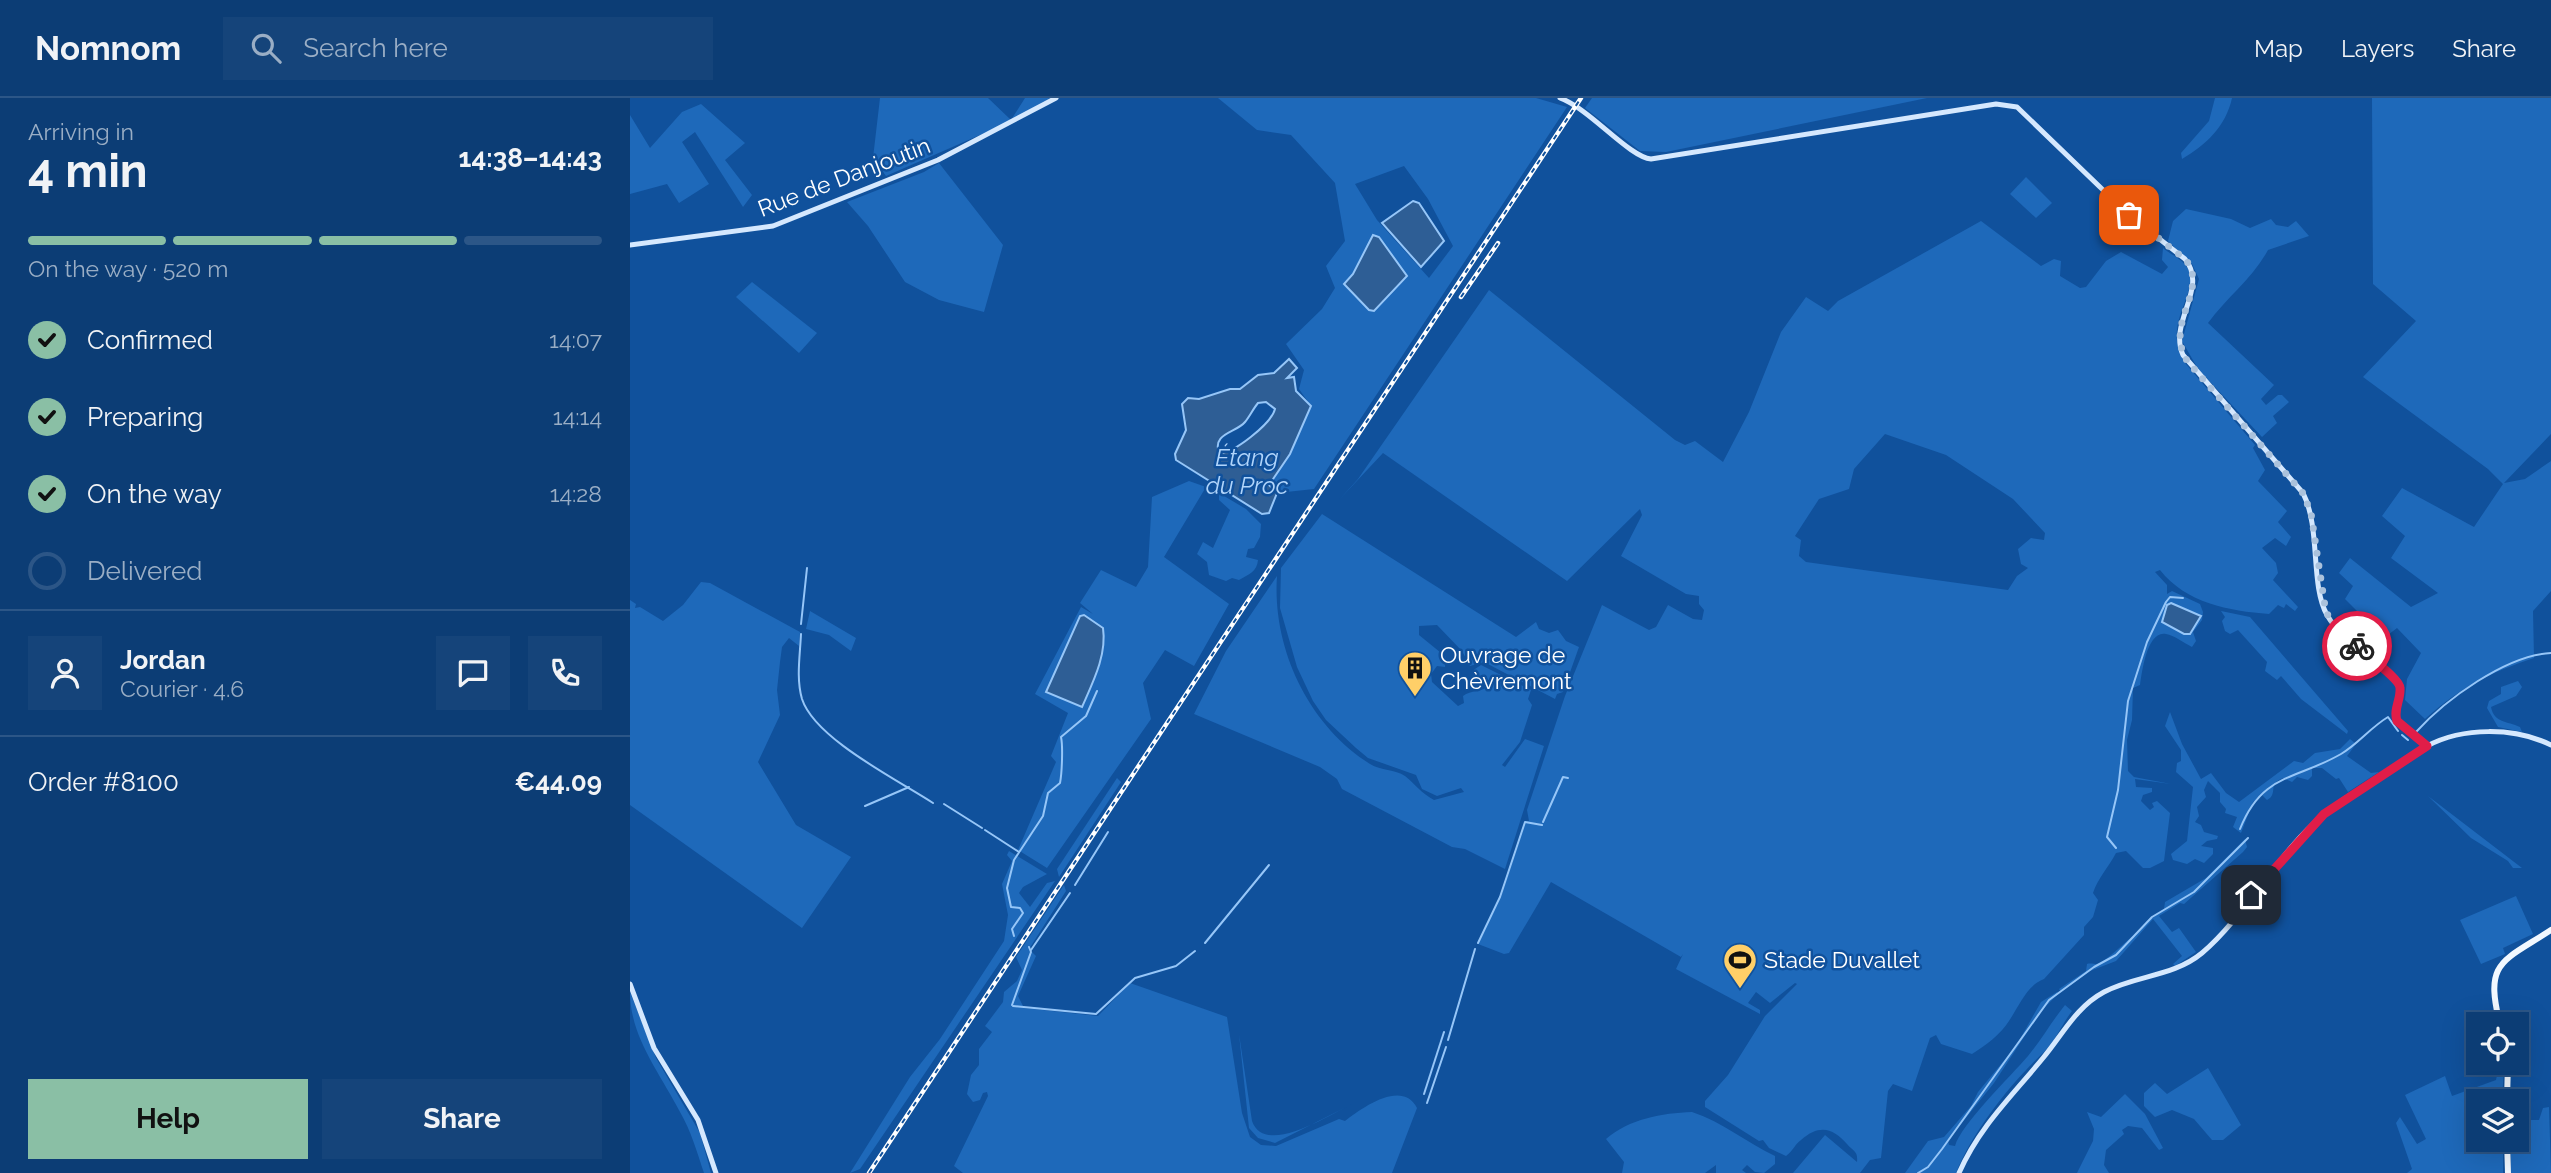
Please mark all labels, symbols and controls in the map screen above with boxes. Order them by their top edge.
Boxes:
search box [223,17,713,80]
text: Nomnom [35,29,181,68]
icon: search [247,29,285,67]
text: Search here [303,33,448,63]
text: Map [2254,34,2303,63]
text: Layers [2341,34,2414,63]
text: Share [2452,34,2516,63]
text: Arriving in [28,118,134,145]
street label: Rue de Danjoutin [754,131,934,222]
text: 14:38–14:43 [459,143,602,173]
text: 4 min [28,144,148,198]
pin [2099,185,2159,245]
icon: bag [2110,196,2148,234]
text: On the way · 520 m [28,255,228,282]
icon: check [28,321,66,359]
text: Confirmed [87,325,213,355]
text: 14:07 [549,326,602,353]
icon: check [28,398,66,436]
text: Preparing [87,402,203,432]
text: 14:14 [553,403,602,430]
water label: Étang du Proc [1206,443,1289,500]
icon: check [28,475,66,513]
text: On the way [87,479,222,509]
text: 14:28 [550,480,602,507]
text: Delivered [87,556,202,586]
courier [2322,611,2392,681]
icon: bike [2338,627,2376,665]
button: person [28,636,102,710]
button: chat [436,636,510,710]
button: phone [528,636,602,710]
place label: Ouvrage de Chèvremont [1440,641,1572,694]
text: Jordan [120,645,206,675]
building icon: Ouvrage de Chèvremont [1396,649,1434,698]
text: Courier · 4.6 [120,675,244,702]
text: Order #8100 [28,767,179,797]
text: €44.09 [514,767,602,797]
pin [2221,865,2281,925]
icon: home [2232,876,2270,914]
sports icon: Stade Duvallet [1721,941,1759,990]
place label: Stade Duvallet [1764,946,1920,973]
map controls [2466,1012,2529,1152]
button: locate [2466,1012,2529,1075]
button: Help [28,1079,308,1159]
button: Share [322,1079,602,1159]
button: layers [2466,1089,2529,1152]

